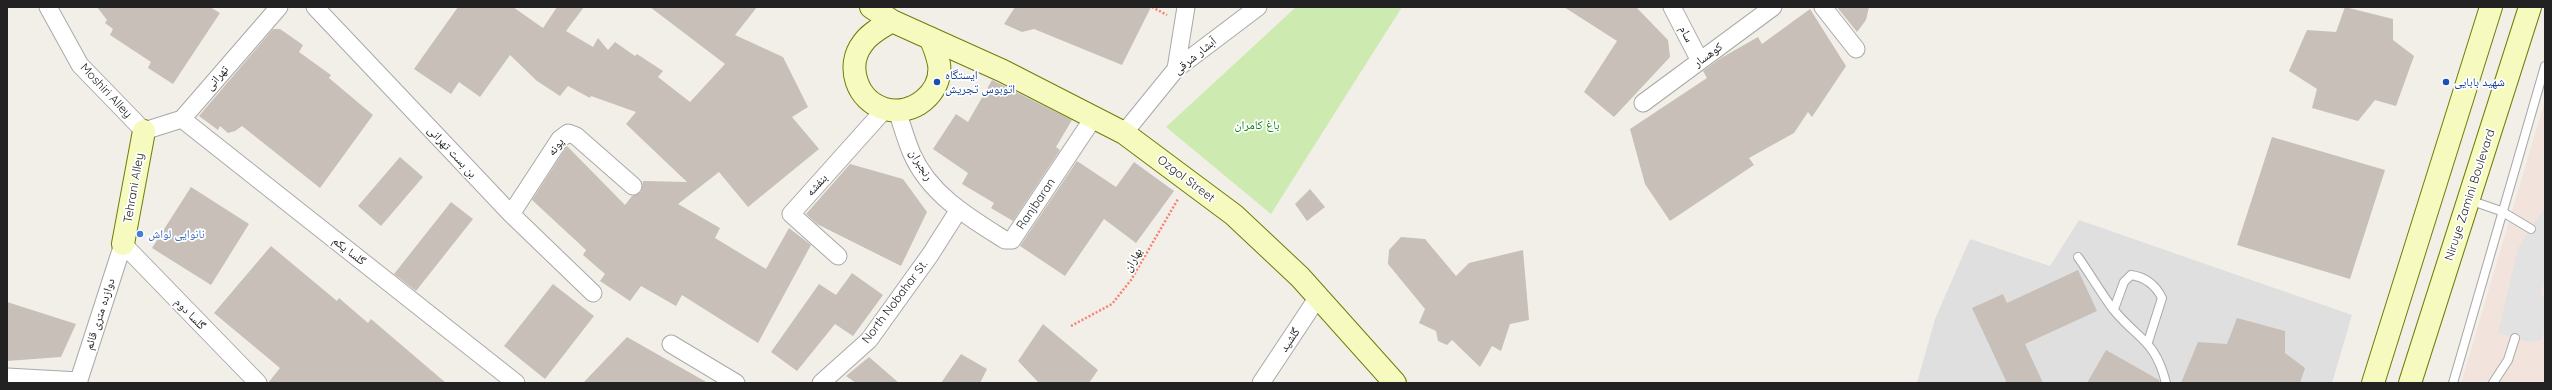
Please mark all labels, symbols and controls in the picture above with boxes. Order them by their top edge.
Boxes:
street label: سام [1676,23,1696,45]
street label: آبشار شرقی [1171,34,1219,78]
street label: کوهسار [1691,40,1725,70]
street label: Moshiri Alley [77,61,135,121]
street label: تهرانی [202,63,232,93]
place label: ایستگاه اتوبوس تجریش [945,68,1015,96]
place label: شهید بابایی [2454,75,2505,89]
marker: ایستگاه اتوبوس تجریش [932,77,942,87]
marker: شهید بابایی [2441,77,2451,87]
park label: باغ کامران [1234,118,1280,132]
street label: بن بست تهرانی [424,123,480,181]
street label: Niruye Zamini Boulevard [2442,127,2498,263]
street label: پونه [545,135,567,159]
street label: رنجبران [906,147,936,183]
street label: Tehrani Alley [121,152,147,224]
street label: Ozgol Street [1154,153,1218,205]
street label: بنفشه [803,171,831,199]
street label: Ranjbaran [1014,176,1058,232]
place label: نانوایی لواش [148,227,205,241]
marker: نانوایی لواش [135,229,145,239]
street label: گلسا يكم [330,234,368,268]
street label: بهاران [1120,245,1146,275]
street label: North Nobahar St. [859,258,931,346]
street label: دوازده متری قائم [82,276,118,352]
street label: گلسا دوم [171,295,209,333]
street label: گلشید [1277,325,1303,355]

